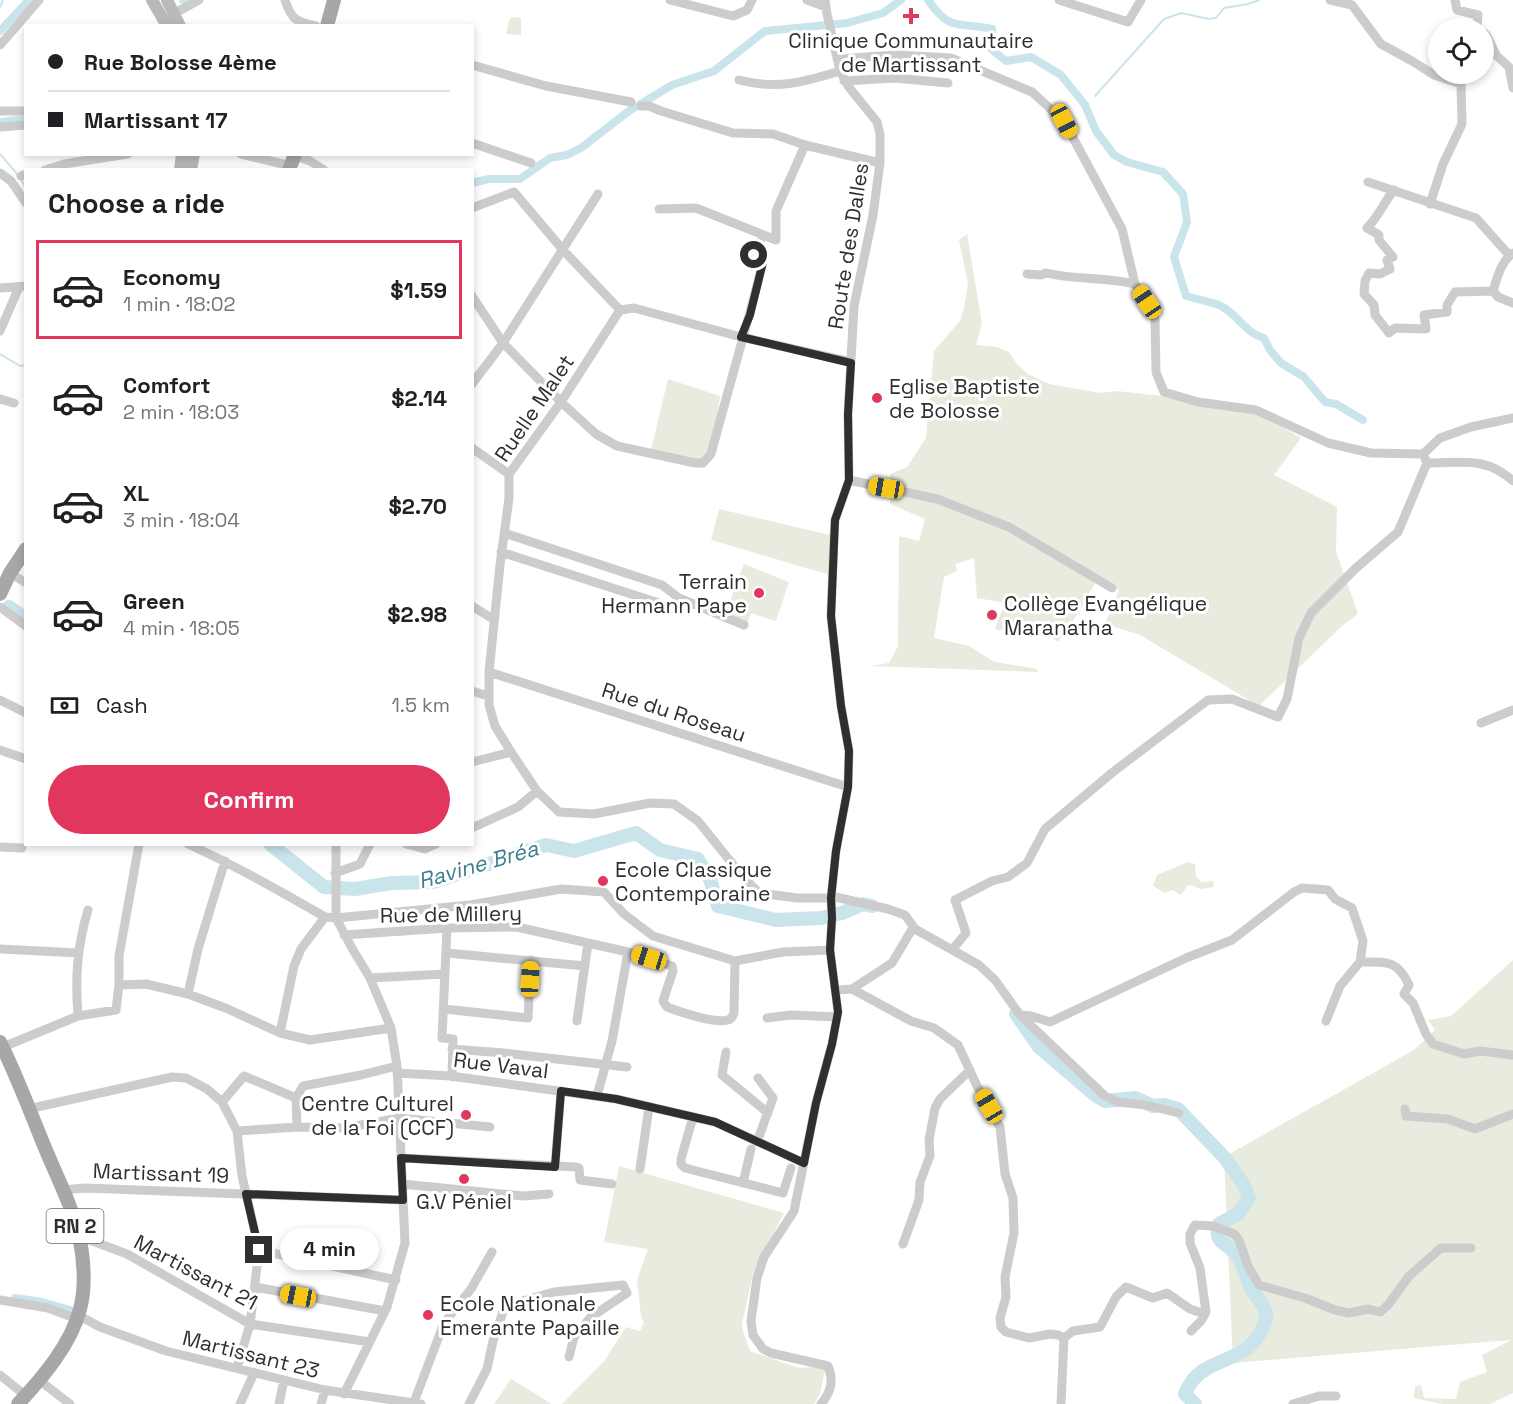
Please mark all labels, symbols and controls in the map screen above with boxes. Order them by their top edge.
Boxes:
marker: Clinique Communautaire de Martissant [902,7,920,25]
map controls [1428,18,1494,84]
button: locate [1428,18,1494,84]
place label: Clinique Communautaire de Martissant [788,27,1034,78]
text: Rue Bolosse 4ème [84,48,277,76]
car [1048,101,1080,141]
text: Martissant 17 [84,106,227,134]
street label: Route des Dalles [821,161,875,331]
text: Choose a ride [48,186,225,221]
route start [740,241,767,268]
icon: car [51,263,105,317]
text: Economy [123,263,221,291]
text: $1.59 [390,276,447,304]
car [1129,282,1165,322]
text: 1 min · 18:02 [123,291,236,317]
street label: Ruelle Malet [488,349,580,467]
icon: car [51,371,105,425]
text: Comfort [123,371,211,399]
place label: Eglise Baptiste de Bolosse [889,373,1040,424]
text: $2.14 [391,384,447,412]
marker: Eglise Baptiste de Bolosse [870,391,884,405]
text: 2 min · 18:03 [123,399,239,425]
car [867,476,905,500]
icon: car [51,479,105,533]
text: XL [123,479,149,507]
text: $2.70 [388,492,447,520]
text: 3 min · 18:04 [123,507,240,533]
place label: Terrain Hermann Pape [601,568,747,619]
marker: Terrain Hermann Pape [752,586,766,600]
icon: car [51,587,105,641]
text: Green [123,587,185,615]
place label: Collège Evangélique Maranatha [1004,590,1207,641]
text: $2.98 [387,600,447,628]
marker: Collège Evangélique Maranatha [985,608,999,622]
text: 4 min · 18:05 [123,615,240,641]
street label: Rue du Roseau [598,676,750,748]
icon: cash [48,689,81,722]
text: Cash [96,691,148,719]
text: 1.5 km [392,692,450,718]
button: Confirm [48,765,450,834]
water label: Ravine Bréa [415,833,542,894]
place label: Ecole Classique Contemporaine [615,856,772,907]
marker: Ecole Classique Contemporaine [596,874,610,888]
street label: Rue de Millery [380,899,522,929]
car [629,944,669,972]
car [520,961,540,997]
street label: Rue Vaval [452,1046,550,1084]
car [972,1086,1006,1126]
place label: Centre Culturel de la Foi (CCF) [301,1090,454,1141]
marker: Centre Culturel de la Foi (CCF) [459,1108,473,1122]
street label: Martissant 19 [92,1157,230,1189]
marker: G.V Péniel [457,1172,471,1186]
place label: G.V Péniel [416,1188,512,1215]
road number: RN 2 [46,1209,104,1243]
street label: Martissant 21 [130,1228,262,1316]
callout: 4 min [280,1229,379,1271]
route end [245,1236,272,1263]
text: 4 min [303,1236,356,1262]
car [279,1284,317,1308]
place label: Ecole Nationale Emerante Papaille [440,1290,620,1341]
marker: Ecole Nationale Emerante Papaille [421,1308,435,1322]
street label: Martissant 23 [180,1324,322,1384]

